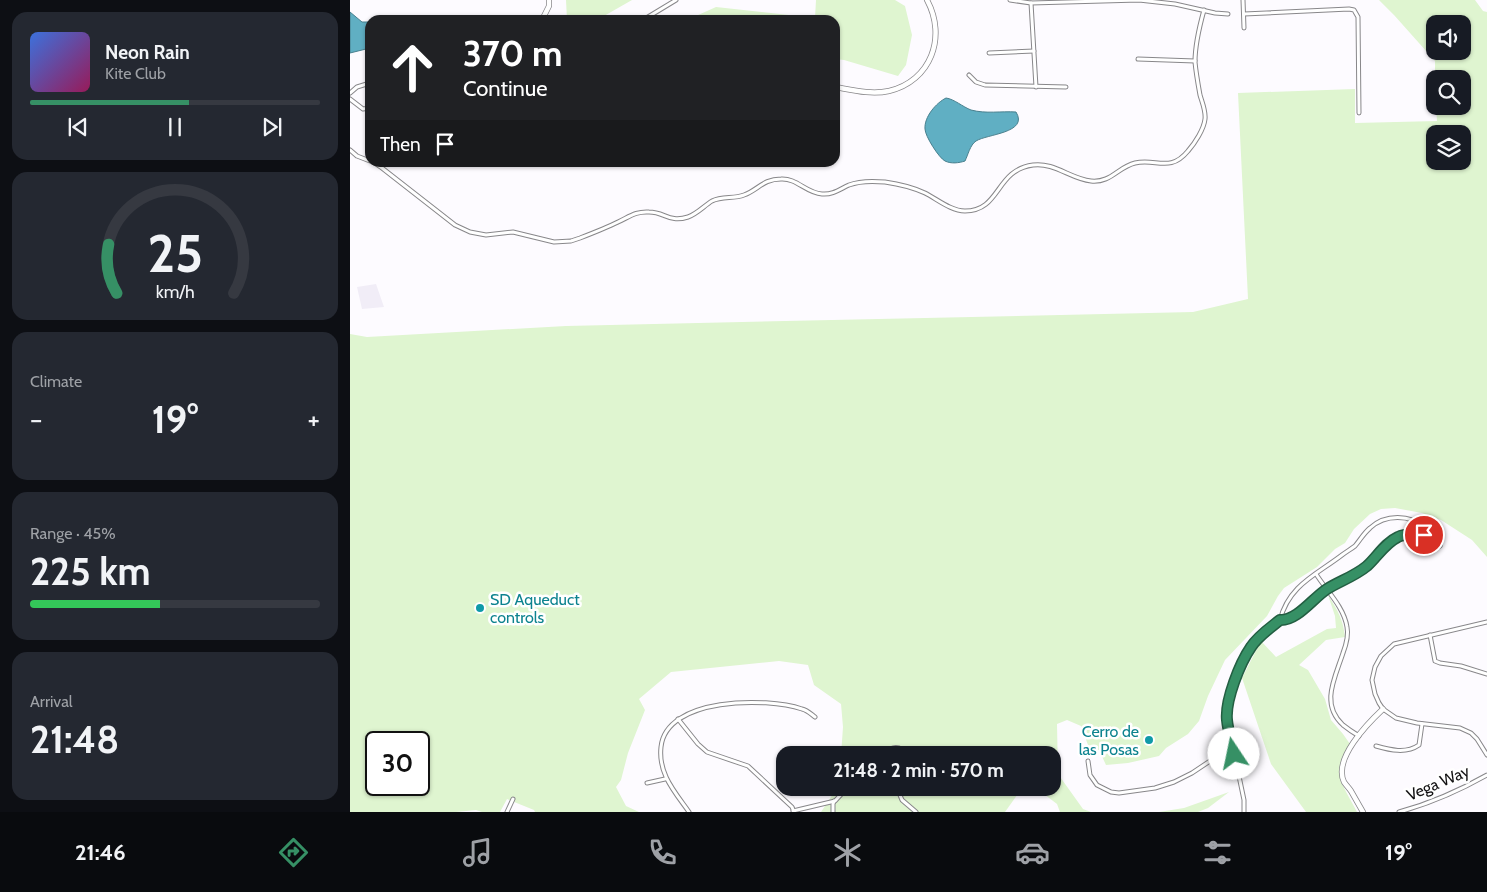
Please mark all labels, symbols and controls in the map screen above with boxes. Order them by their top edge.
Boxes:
map controls [1426,15,1471,170]
button: sound [1426,15,1471,60]
text: 370 m [463,32,562,75]
icon: ahead [380,35,445,100]
text: Neon Rain [105,41,190,64]
text: Kite Club [105,64,166,83]
button: search [1426,70,1471,115]
text: Continue [463,75,548,102]
icon: previous [64,113,92,141]
icon: pause [161,113,189,141]
icon: next [258,113,286,141]
button: layers [1426,125,1471,170]
icon: arrive [431,130,459,158]
text: Then [380,133,421,156]
text: 25 [147,222,203,285]
text: km/h [155,281,195,302]
text: Climate [30,372,82,391]
text: 19° [152,396,198,443]
text: − [30,402,42,436]
text: + [308,402,320,436]
pin [1403,514,1445,556]
icon: arrive [1410,521,1438,549]
text: Range · 45% [30,524,116,543]
text: 225 km [30,548,151,595]
place label: SD Aqueduct controls [490,590,580,627]
marker: SD Aqueduct controls [474,602,486,614]
text: Arrival [30,692,73,711]
text: 21:48 [30,716,119,763]
place label: Cerro de las Posas [1079,722,1139,759]
position arrow [1207,727,1259,779]
speed limit sign: 30 [365,731,430,796]
marker: Cerro de las Posas [1143,734,1155,746]
text: 21:48 · 2 min · 570 m [833,759,1004,782]
street label: Vega Way [1404,761,1472,805]
icon: directions [276,835,311,870]
icon: music [460,835,495,870]
icon: phone [645,835,680,870]
icon: climate [830,835,865,870]
icon: car [1015,835,1050,870]
icon: filters [1200,835,1235,870]
text: 21:46 [75,839,126,866]
text: 19° [1385,839,1412,866]

